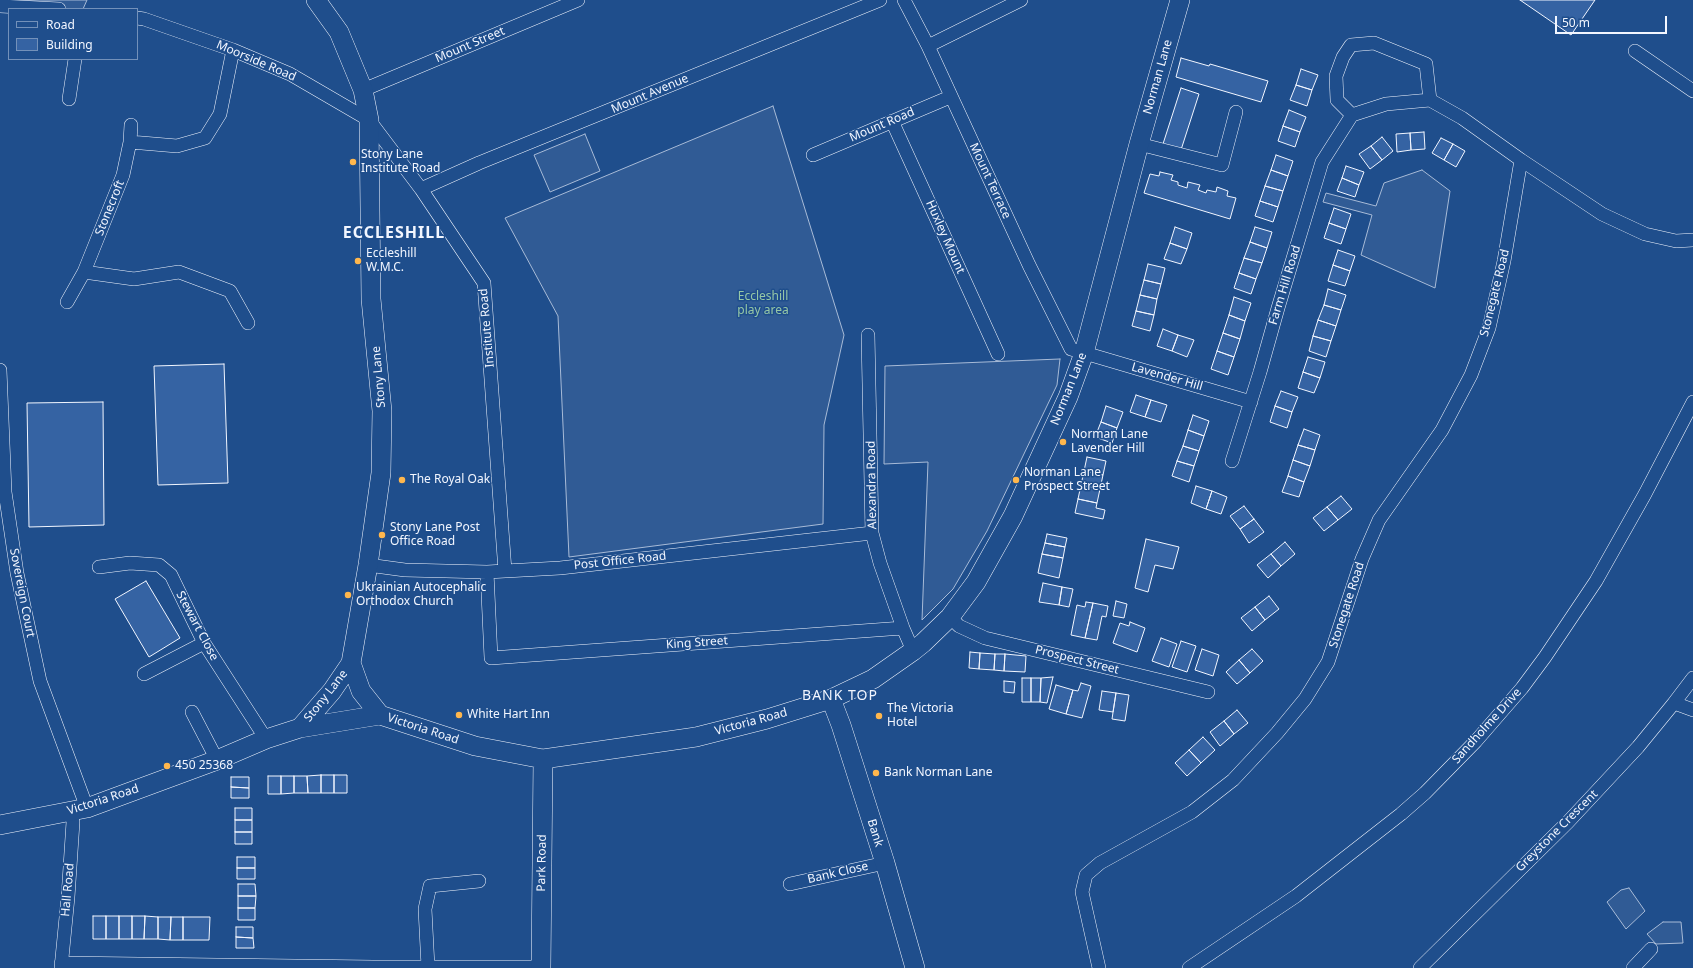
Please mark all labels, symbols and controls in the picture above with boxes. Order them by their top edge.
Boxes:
legend [8,8,138,60]
scale bar [1557,8,1669,34]
text: 50 m [1562,14,1590,31]
text: Road [46,16,75,33]
street label: Mount Street [433,24,507,66]
text: Building [46,36,93,53]
street label: Moorside Road [214,38,298,84]
street label: Norman Lane [1140,38,1176,116]
street label: Mount Avenue [609,71,691,117]
street label: Mount Road [847,105,917,145]
street label: Mount Terrace [966,141,1014,221]
place label: Stony Lane Institute Road [361,148,440,176]
marker: Stony Lane Institute Road [348,157,358,167]
street label: Stonecroft [92,178,128,238]
street label: Huxley Mount [922,198,968,276]
district label: ECCLESHILL [343,223,445,243]
street label: Farm Hill Road [1266,243,1304,327]
place label: Eccleshill W.M.C. [366,247,417,275]
street label: Stonegate Road [1477,248,1513,338]
marker: Eccleshill W.M.C. [353,256,363,266]
street label: Institute Road [476,288,498,368]
park label: Eccleshill play area [737,290,789,318]
street label: Stony Lane [369,345,389,409]
street label: Norman Lane [1048,351,1090,427]
street label: Lavender Hill [1130,360,1204,394]
place label: Norman Lane Lavender Hill [1071,428,1148,456]
marker: Norman Lane Lavender Hill [1058,437,1068,447]
street label: Alexandra Road [864,441,880,529]
place label: Norman Lane Prospect Street [1024,466,1110,494]
place label: The Royal Oak [410,473,490,487]
marker: The Royal Oak [397,475,407,485]
marker: Norman Lane Prospect Street [1011,475,1021,485]
place label: Stony Lane Post Office Road [390,521,480,549]
marker: Stony Lane Post Office Road [377,530,387,540]
street label: Sovereign Court [6,547,38,639]
street label: Post Office Road [573,549,667,573]
street label: Stonegate Road [1326,560,1368,650]
place label: Ukrainian Autocephalic Orthodox Church [356,581,486,609]
street label: Stewart Close [173,589,221,663]
marker: Ukrainian Autocephalic Orthodox Church [343,590,353,600]
street label: King Street [666,634,728,652]
street label: Prospect Street [1034,643,1120,677]
street label: Stony Lane [301,667,351,725]
street label: Sandholme Drive [1449,685,1525,767]
district label: BANK TOP [802,688,878,704]
place label: The Victoria Hotel [887,702,953,730]
street label: Victoria Road [713,705,789,739]
place label: White Hart Inn [467,708,550,722]
marker: White Hart Inn [454,710,464,720]
street label: Victoria Road [385,711,461,747]
marker: The Victoria Hotel [874,711,884,721]
place label: 450 25368 [175,759,233,773]
marker: 450 25368 [162,761,172,771]
place label: Bank Norman Lane [884,766,993,780]
marker: Bank Norman Lane [871,768,881,778]
street label: Victoria Road [65,782,141,818]
street label: Greystone Crescent [1513,787,1601,875]
street label: Bank [864,817,886,849]
street label: Park Road [534,834,550,892]
street label: Bank Close [806,859,870,887]
street label: Hall Road [58,863,78,917]

